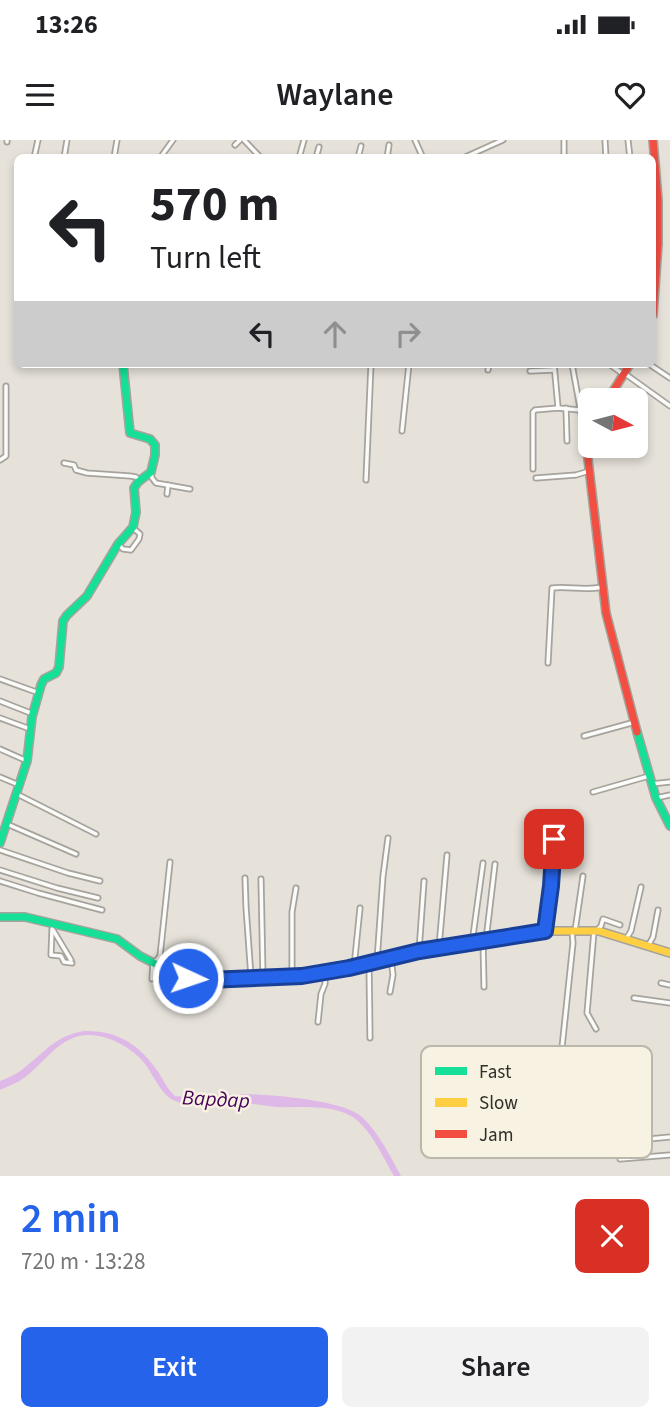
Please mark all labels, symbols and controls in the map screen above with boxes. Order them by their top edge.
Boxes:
text: 13:26 [35,6,98,43]
text: Waylane [277,72,393,118]
icon: menu [21,76,59,114]
icon: heart [611,76,649,114]
text: 570 m [150,170,279,240]
icon: left [35,182,126,273]
text: Turn left [150,235,261,281]
icon: left [243,315,281,353]
icon: ahead [316,315,354,353]
icon: right [389,315,427,353]
north arrow [578,388,648,458]
map controls [578,388,648,458]
pin [524,809,584,869]
icon: arrive [535,820,573,858]
position arrow [151,941,225,1015]
legend [421,1046,652,1158]
text: Fast [479,1059,512,1086]
water label: Вардар [181,1082,251,1116]
text: Slow [479,1090,518,1117]
text: Jam [479,1122,513,1149]
text: 2 min [21,1189,121,1249]
button: close [575,1199,649,1273]
text: 720 m · 13:28 [21,1245,145,1278]
button: Exit [21,1327,328,1407]
button: Share [342,1327,649,1407]

